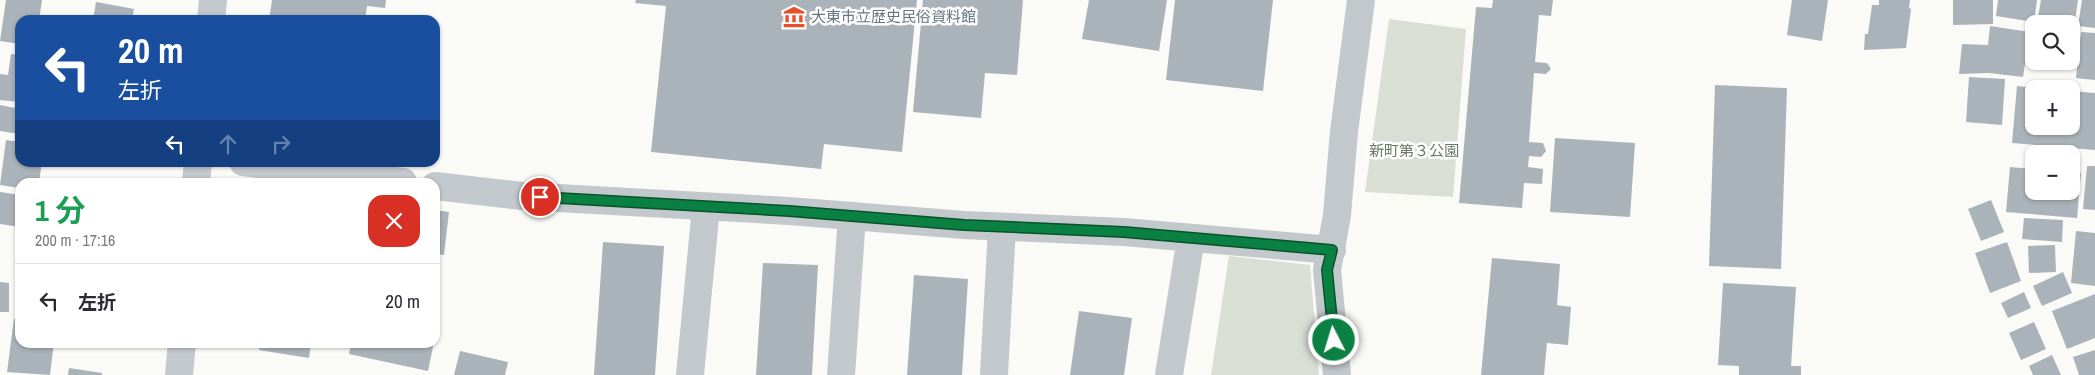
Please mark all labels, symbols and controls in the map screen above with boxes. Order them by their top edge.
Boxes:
museum icon: 大東市立歴史民俗資料館 [781,4,807,30]
place label: 大東市立歴史民俗資料館 [811,6,976,27]
map controls [2025,15,2080,200]
button: search [2025,15,2080,70]
text: 20 m [118,27,183,74]
icon: left [35,35,100,100]
text: 左折 [118,75,162,105]
button: + [2025,80,2080,135]
icon: left [161,130,189,158]
icon: ahead [214,130,242,158]
icon: right [267,130,295,158]
park label: 新町第３公園 [1369,140,1459,161]
button: − [2025,145,2080,200]
pin [519,176,561,218]
icon: arrive [526,183,554,211]
text: 1 分 [35,190,86,230]
button: close [368,195,420,247]
text: 200 m · 17:16 [35,229,115,251]
icon: left [35,287,63,315]
text: 20 m [385,288,420,314]
text: 左折 [78,289,116,315]
position arrow [1307,313,1359,365]

